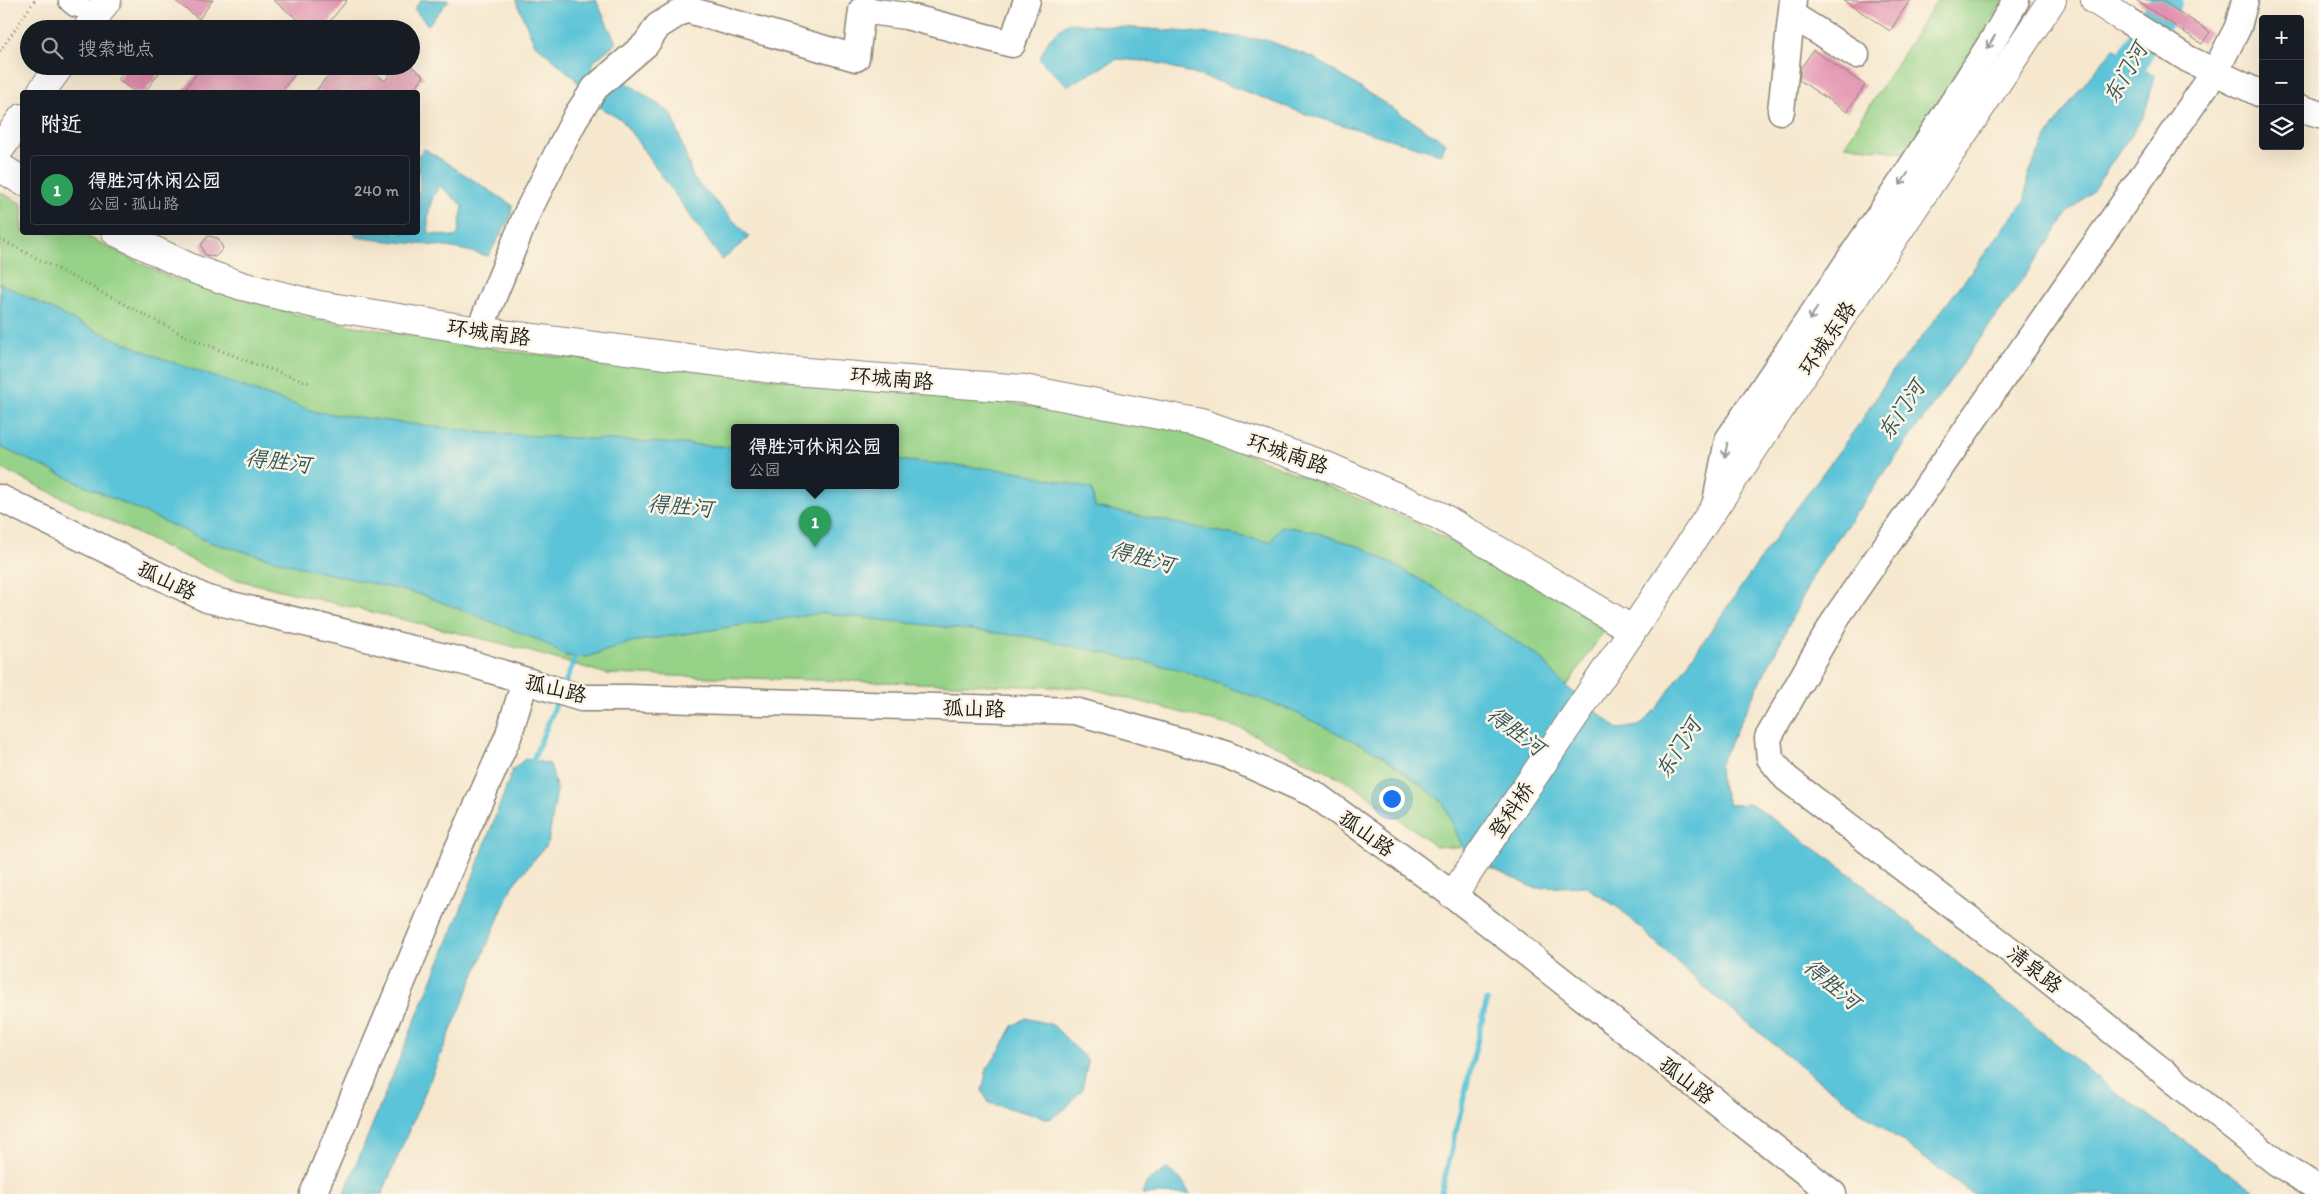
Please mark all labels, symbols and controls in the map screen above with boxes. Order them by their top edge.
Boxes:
map controls [2259,15,2304,150]
button: + [2259,15,2304,60]
search box [20,20,420,75]
icon: search [38,34,66,62]
one-way arrow [1986,35,1996,49]
water label: 东门河 [2097,35,2155,108]
text: 搜索地点 [78,37,154,60]
button: − [2259,60,2304,105]
button: layers [2259,105,2304,150]
text: 附近 [40,111,82,136]
text: 得胜河休闲公园 [88,169,221,192]
one-way arrow [1899,172,1909,186]
text: 1 [53,181,61,200]
text: 240 m [354,181,399,200]
text: 公园 · 孤山路 [88,194,179,213]
street label: 环城东路 [1793,296,1861,380]
one-way arrow [1808,306,1818,320]
street label: 环城南路 [446,314,532,350]
street label: 环城南路 [849,362,935,394]
water label: 东门河 [1871,373,1932,445]
popup [731,424,899,489]
street label: 环城南路 [1244,428,1332,478]
text: 得胜河休闲公园 [748,435,882,458]
one-way arrow [1721,442,1730,458]
water label: 得胜河 [244,444,315,479]
text: 公园 [748,460,781,479]
water label: 得胜河 [646,490,717,523]
pin: 1 [799,506,831,547]
water label: 得胜河 [1107,535,1180,579]
street label: 孤山路 [133,555,201,605]
street label: 孤山路 [522,668,590,708]
street label: 孤山路 [942,694,1006,722]
water label: 得胜河 [1482,700,1553,763]
water label: 东门河 [1649,710,1709,783]
street label: 登科桥 [1483,777,1539,843]
your location [1379,786,1405,812]
street label: 孤山路 [1334,804,1400,862]
street label: 清泉路 [2002,940,2068,998]
water label: 得胜河 [1798,952,1868,1017]
street label: 孤山路 [1654,1051,1720,1109]

